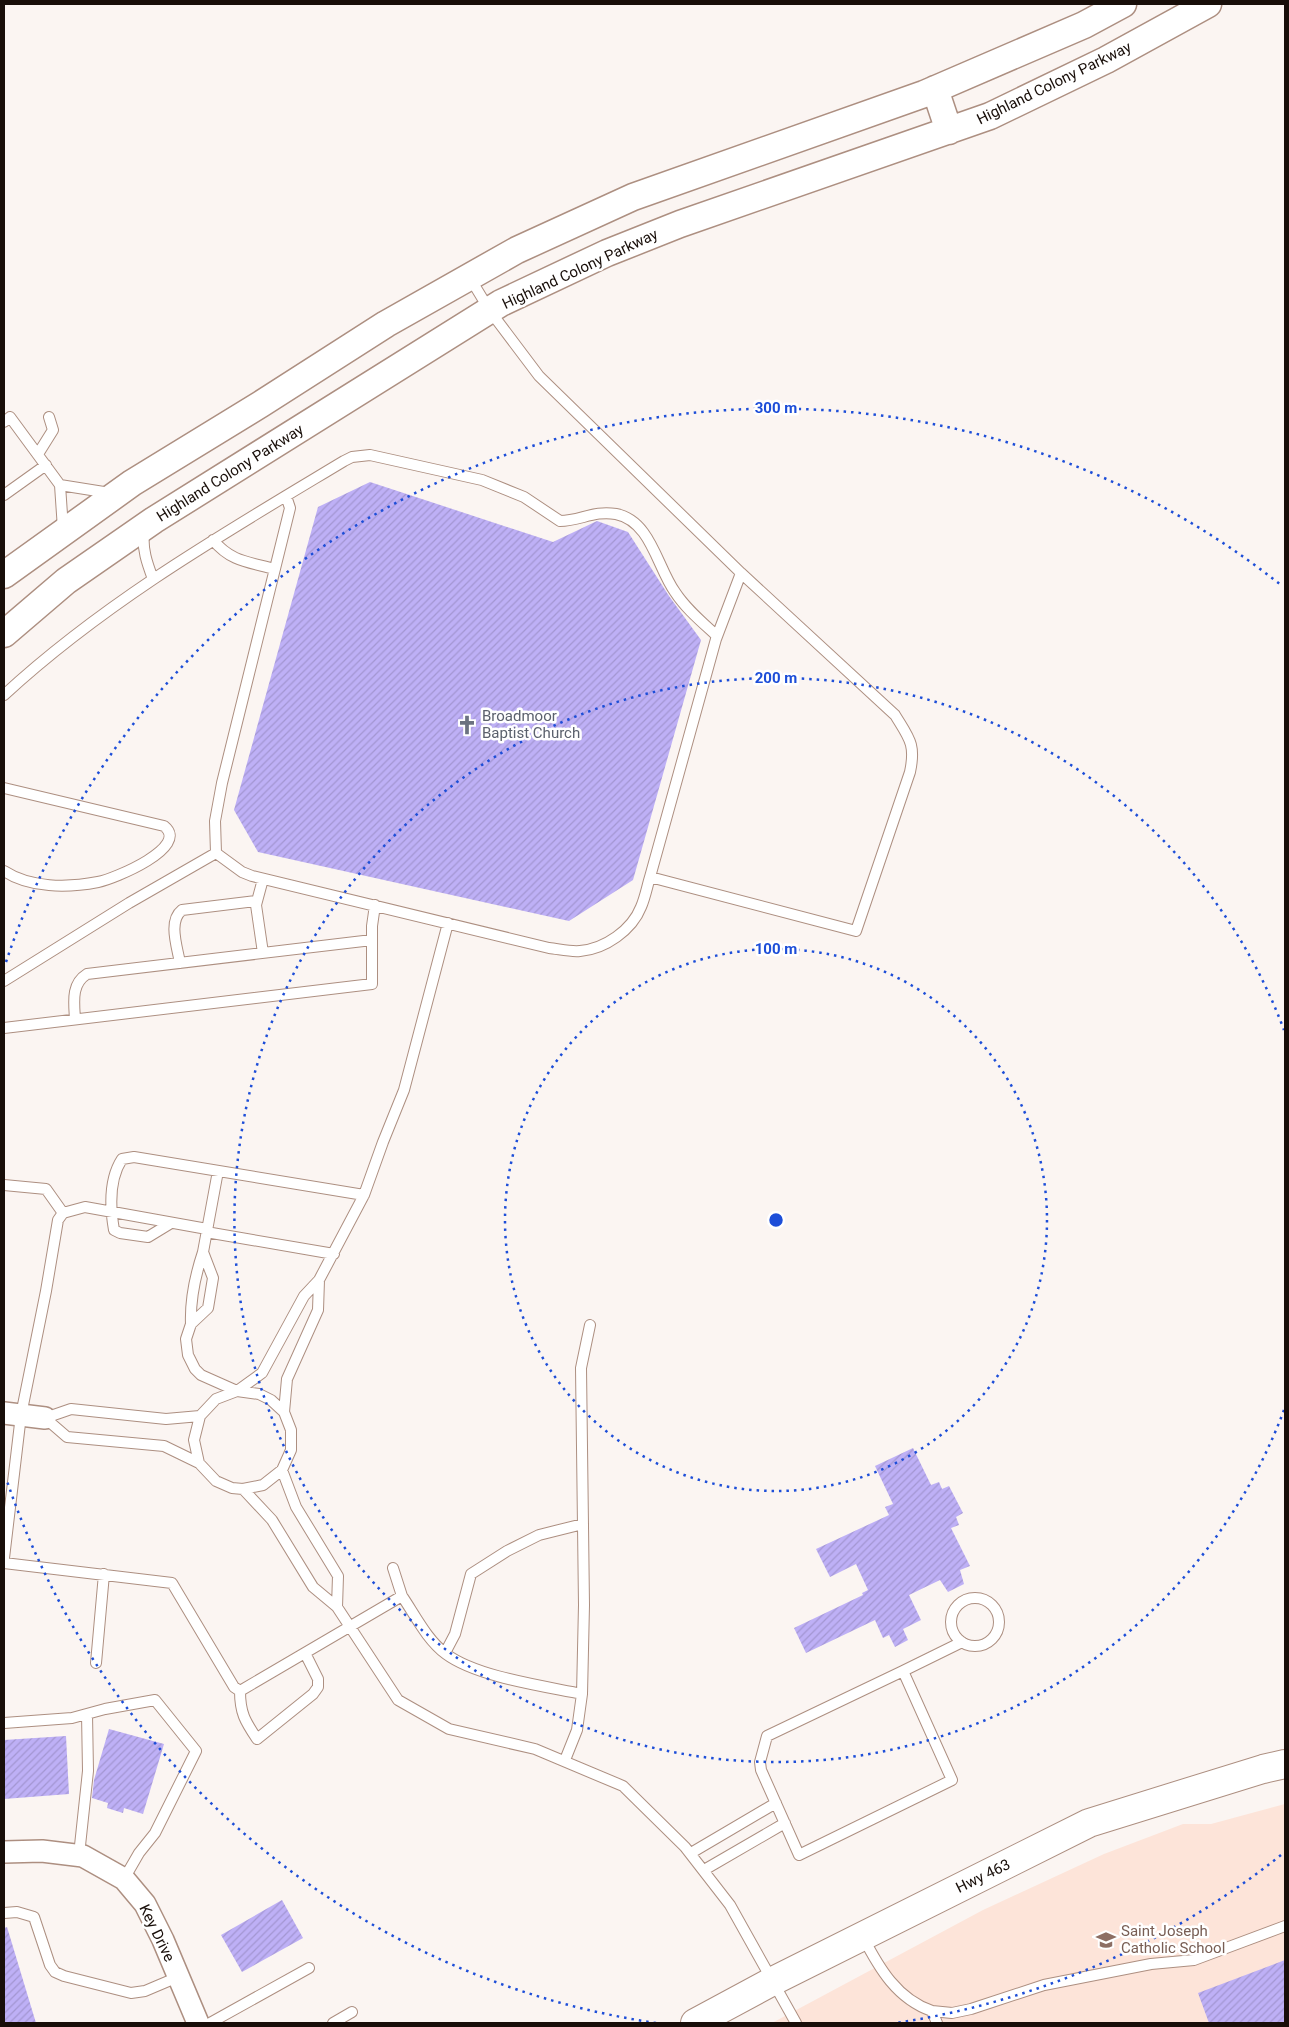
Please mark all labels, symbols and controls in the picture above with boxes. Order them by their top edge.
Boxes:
street label: Highland Colony Parkway [974,38,1134,128]
street label: Highland Colony Parkway [499,225,661,313]
text: 300 m [755,399,797,417]
street label: Highland Colony Parkway [153,420,307,526]
text: 200 m [755,669,797,687]
place label: Broadmoor Baptist Church [482,707,580,742]
church icon: Broadmoor Baptist Church [456,714,478,736]
text: 100 m [755,940,797,958]
centre of rings [767,1211,785,1229]
street label: Hwy 463 [953,1855,1013,1897]
street label: Key Drive [135,1901,179,1965]
place label: Saint Joseph Catholic School [1121,1922,1225,1957]
school or university icon: Saint Joseph Catholic School [1095,1929,1117,1951]

